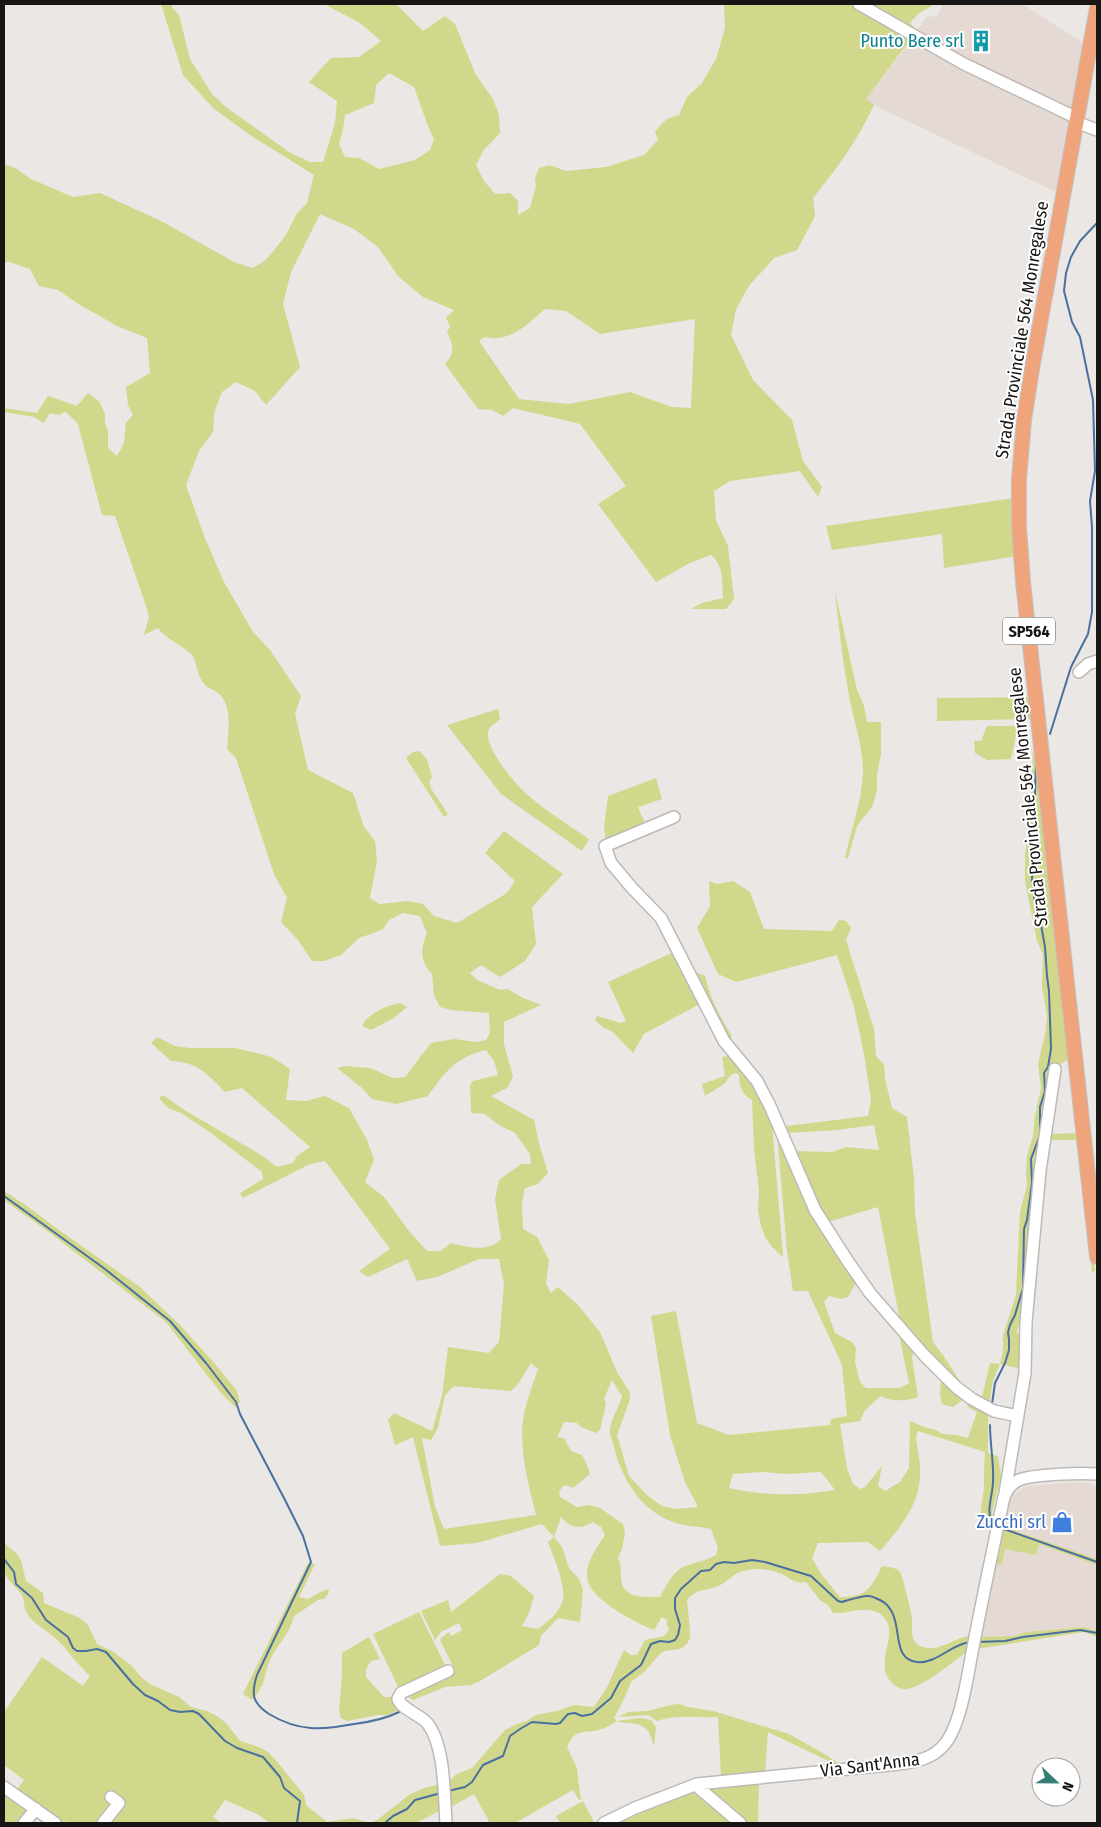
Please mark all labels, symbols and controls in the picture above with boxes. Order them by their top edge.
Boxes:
building icon: Punto Bere srl [968,28,994,54]
place label: Punto Bere srl [860,30,964,52]
street label: Strada Provinciale 564 Monregalese [991,200,1053,460]
road number: SP564 [1003,618,1055,644]
street label: Strada Provinciale 564 Monregalese [1003,666,1053,928]
shop icon: Zucchi srl [1049,1509,1075,1535]
place label: Zucchi srl [976,1511,1046,1533]
street label: Via Sant'Anna [819,1748,921,1782]
north arrow [1031,1757,1081,1807]
text: N [1058,1780,1077,1794]

